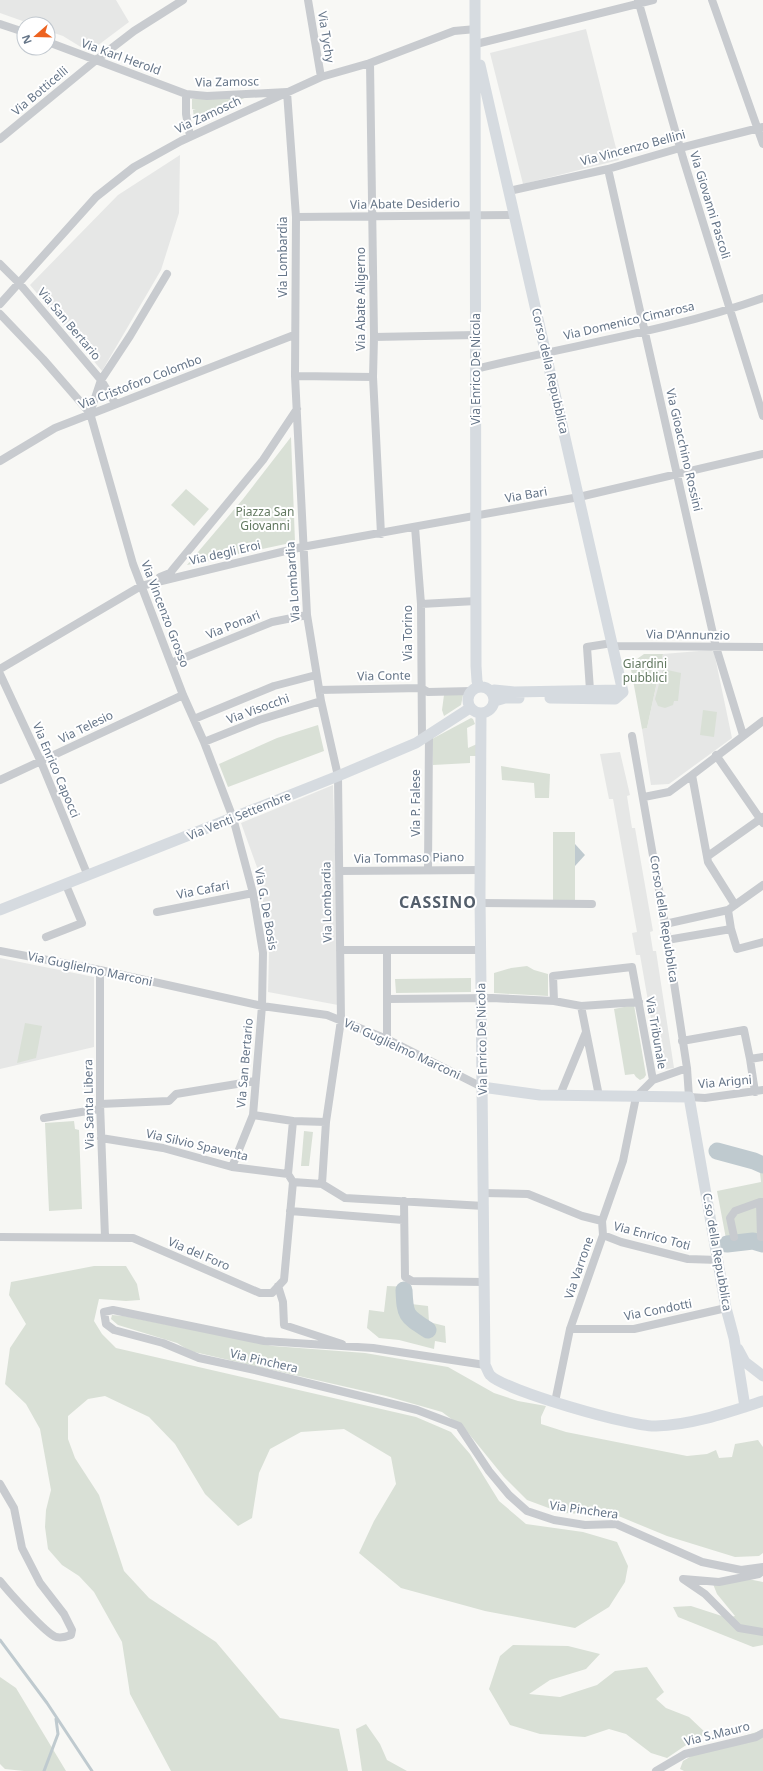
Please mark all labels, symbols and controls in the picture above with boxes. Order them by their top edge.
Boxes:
street label: Via Tychy [314,10,339,65]
north arrow [16,16,56,56]
text: N [18,33,35,46]
street label: Via Karl Herold [79,34,163,79]
street label: Via Botticelli [8,62,71,119]
street label: Via Zamosc [195,72,259,91]
street label: Via Zamosch [172,92,244,137]
street label: Via Vincenzo Bellini [578,125,687,170]
street label: Via Giovanni Pascoli [686,149,735,261]
street label: Via Abate Desiderio [350,194,460,213]
street label: Via Lombardia [274,217,291,297]
street label: Via Abate Aligerno [352,247,369,351]
street label: Via San Bertario [34,284,105,364]
street label: Via Domenico Cimarosa [562,297,696,344]
street label: Corso della Repubblica [528,306,573,435]
street label: Via Enrico De Nicola [467,313,484,425]
street label: Via Cristoforo Colombo [76,350,204,413]
street label: Via Gioacchino Rossini [662,387,707,513]
street label: Via Bari [503,482,548,507]
park label: Piazza San Giovanni [236,503,294,534]
street label: Via degli Eroi [188,536,262,569]
street label: Via Lombardia [281,541,304,623]
street label: Via Vincenzo Grosso [137,558,194,670]
street label: Via Torino [399,605,416,661]
street label: Via Ponari [203,606,262,643]
street label: Via D'Annunzio [646,625,730,644]
park label: Giardini pubblici [623,655,667,686]
street label: Via Conte [357,667,411,684]
street label: Via Visocchi [224,689,292,728]
street label: Via Telesio [56,706,116,747]
street label: Via Enrico Capocci [29,720,84,820]
street label: Via P. Falese [407,769,424,837]
street label: Via Venti Settembre [184,787,294,844]
street label: Via Tommaso Piano [354,848,464,867]
street label: Corso della Repubblica [646,854,683,984]
street label: Via Lombardia [317,861,336,943]
street label: Via G. De Bosis [251,866,282,952]
street label: Via Cafari [175,876,231,903]
district label: CASSINO [399,891,477,913]
street label: Via Guglielmo Marconi [26,947,154,990]
street label: Via Enrico De Nicola [472,983,491,1095]
street label: Via Tribunale [642,995,671,1071]
street label: Via Guglielmo Marconi [341,1014,463,1083]
street label: Via San Bertario [232,1017,257,1108]
street label: Via Santa Libera [79,1059,98,1149]
street label: Via Arigni [697,1071,752,1092]
street label: Via Silvio Spaventa [144,1124,250,1165]
street label: C.so della Repubblica [699,1192,736,1312]
street label: Via Enrico Toti [612,1217,692,1254]
street label: Via del Foro [166,1233,233,1274]
street label: Via Varrone [560,1234,597,1301]
street label: Via Condotti [623,1295,693,1324]
street label: Via Pinchera [228,1344,300,1377]
street label: Via Pinchera [549,1496,620,1523]
street label: Via S.Mauro [682,1717,751,1750]

